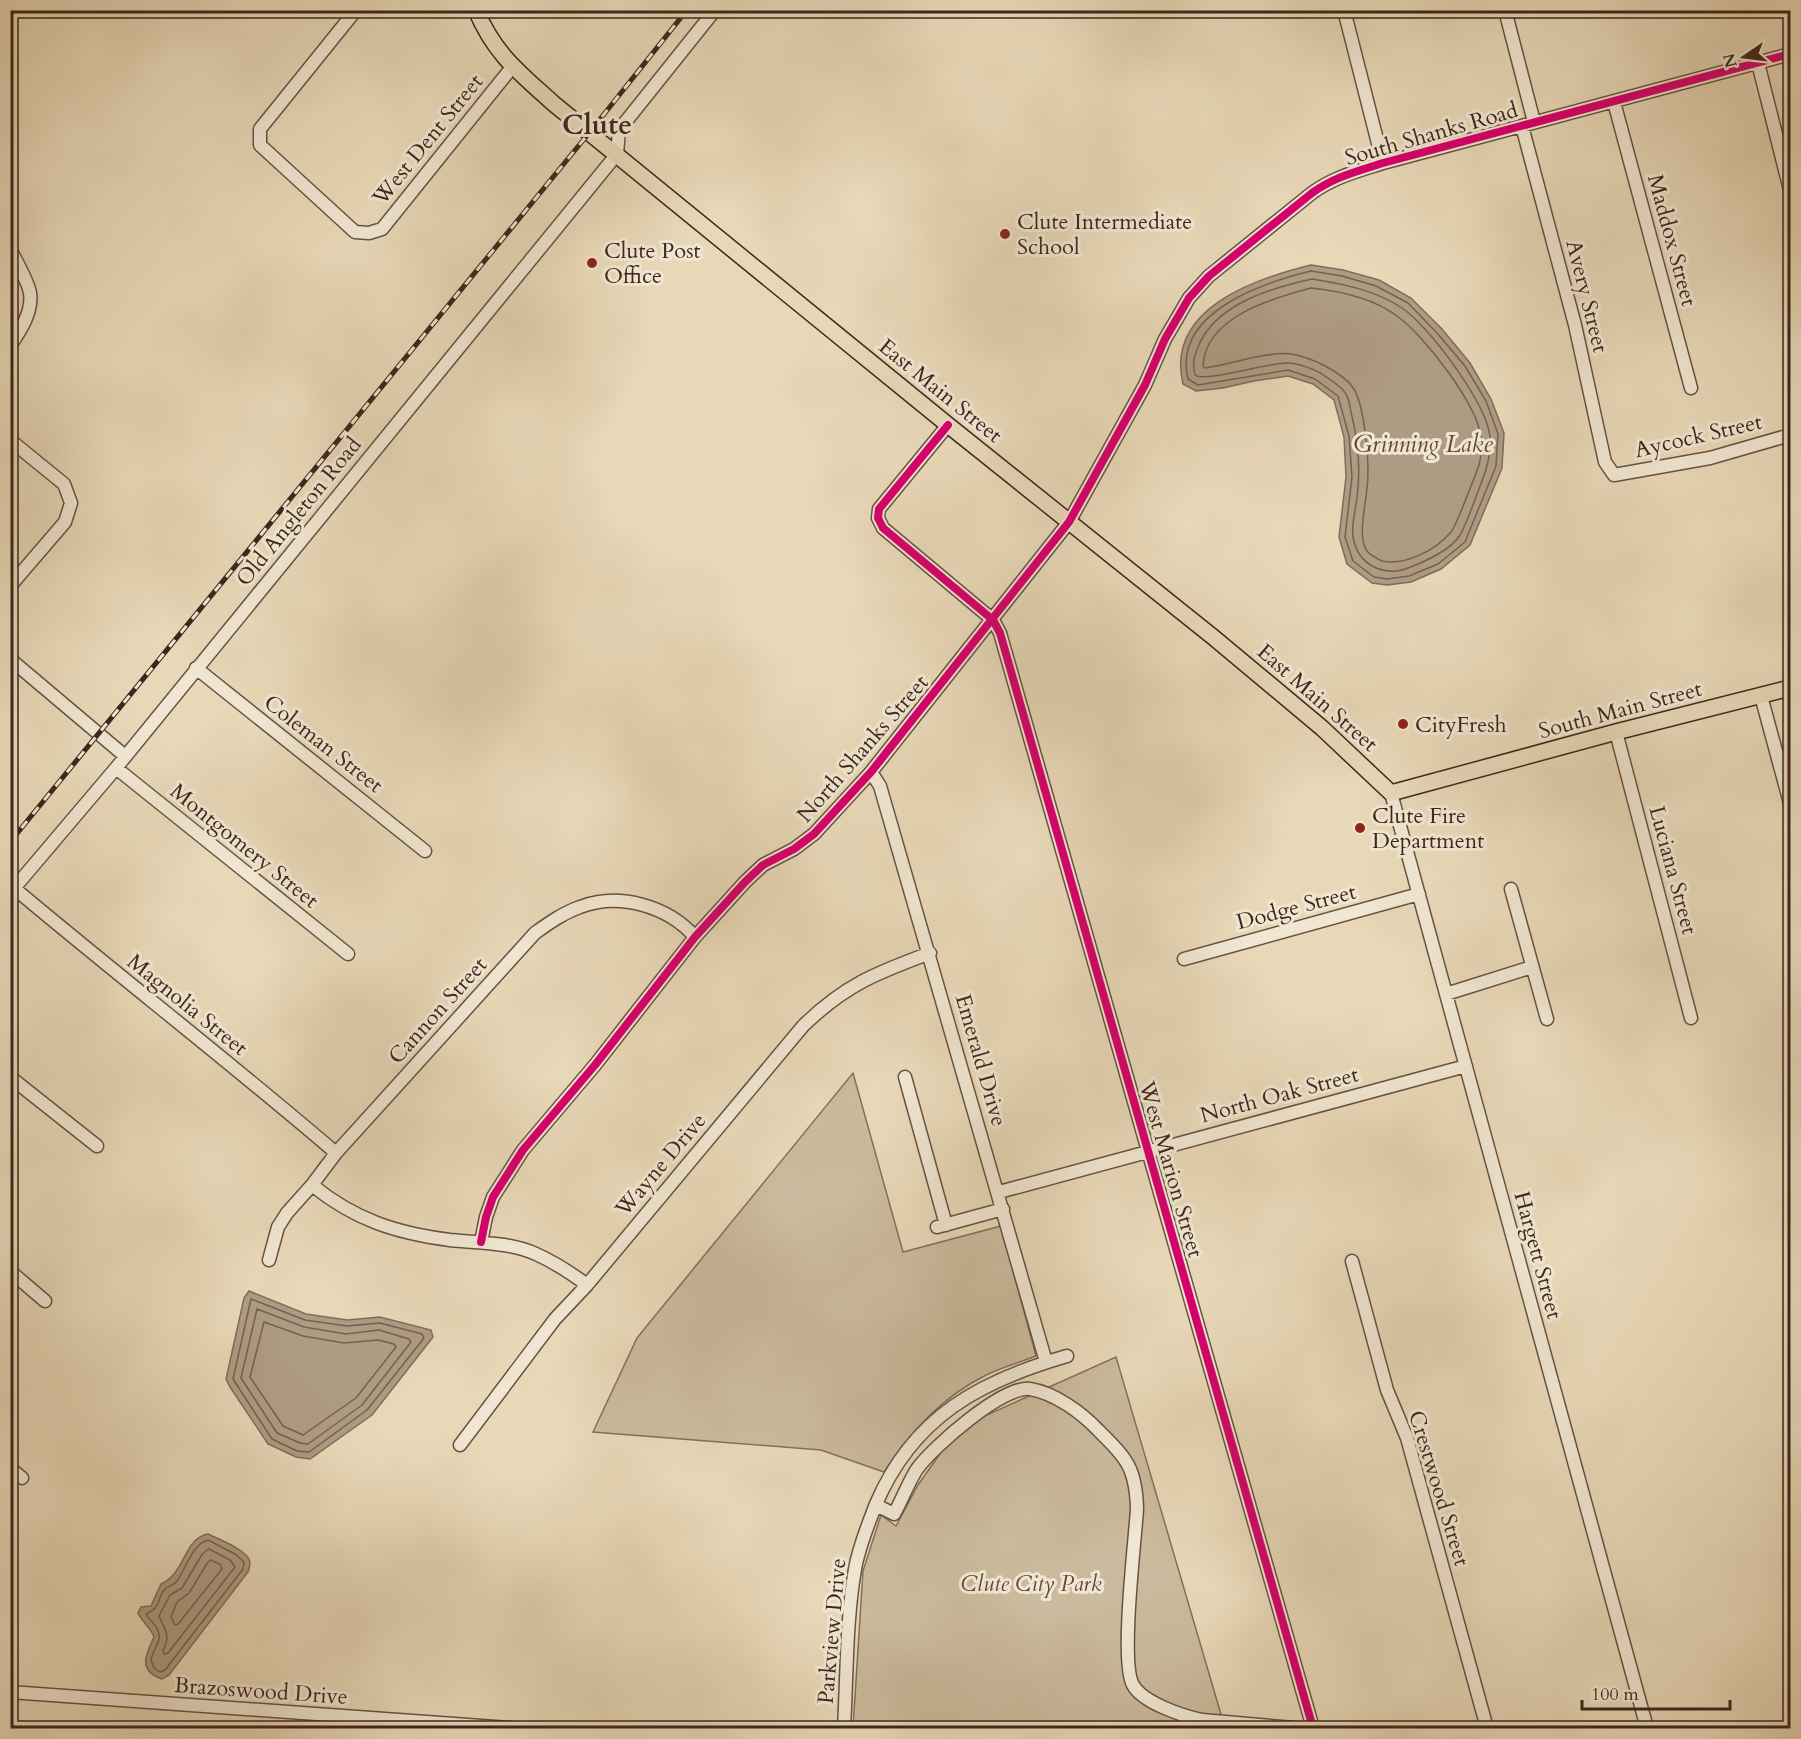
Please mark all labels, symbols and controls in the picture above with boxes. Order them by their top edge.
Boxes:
north arrow [1714,27,1774,87]
text: N [1718,51,1743,70]
street label: West Dent Street [365,68,490,212]
street label: South Shanks Road [1341,95,1521,173]
district label: Clute [562,106,632,144]
street label: Maddox Street [1640,171,1704,310]
place label: Clute Intermediate School [1017,207,1192,262]
marker: Clute Intermediate School [998,227,1012,241]
place label: Clute Post Office [604,236,701,291]
street label: Avery Street [1559,237,1616,356]
marker: Clute Post Office [585,256,599,270]
street label: East Main Street [872,332,1009,450]
street label: Aycock Street [1632,407,1765,465]
water label: Grinning Lake [1353,428,1493,461]
street label: Old Angleton Road [229,431,368,593]
street label: East Main Street [1250,637,1384,759]
street label: North Shanks Street [790,668,935,829]
street label: South Main Street [1535,674,1705,746]
street label: Coleman Street [258,688,389,800]
place label: CityFresh [1415,710,1507,740]
marker: CityFresh [1396,717,1410,731]
street label: Montgomery Street [164,776,325,915]
place label: Clute Fire Department [1372,801,1484,856]
street label: Luciana Street [1641,803,1705,938]
marker: Clute Fire Department [1353,821,1367,835]
street label: Dodge Street [1233,877,1359,937]
street label: Magnolia Street [121,947,254,1063]
street label: Cannon Street [382,951,494,1071]
street label: Emerald Drive [948,991,1014,1130]
street label: North Oak Street [1197,1059,1362,1131]
street label: West Marion Street [1131,1077,1211,1261]
street label: Wayne Drive [608,1106,713,1224]
street label: Hargett Street [1507,1188,1569,1322]
street label: Crestwood Street [1401,1407,1477,1570]
street label: Parkview Drive [811,1557,853,1705]
park label: Clute City Park [960,1569,1102,1599]
street label: Brazoswood Drive [173,1670,349,1712]
scale bar [1582,1673,1730,1711]
text: 100 m [1591,1682,1639,1707]

